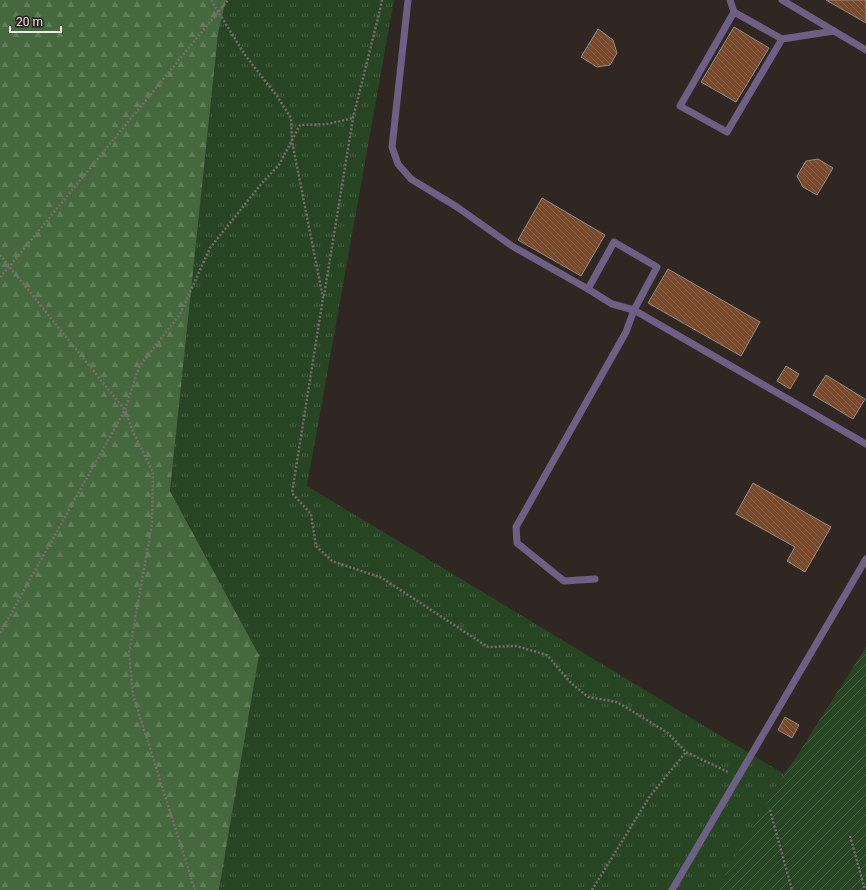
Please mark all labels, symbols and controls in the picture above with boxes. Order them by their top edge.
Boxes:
scale bar [10,8,61,34]
text: 20 m [16,15,43,29]

